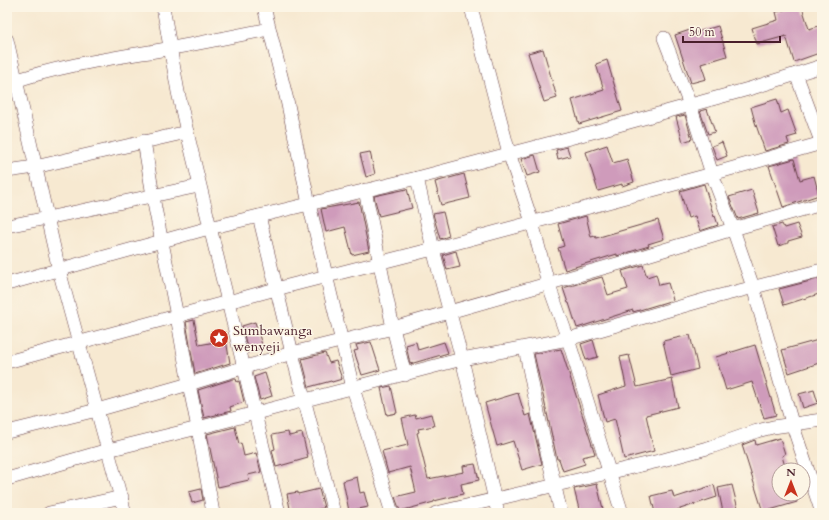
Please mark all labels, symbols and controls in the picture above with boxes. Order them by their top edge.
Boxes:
scale bar [683,18,780,44]
text: 50 m [689,24,716,40]
place label: Sumbawanga wenyeji [233,321,312,356]
place icon: Sumbawanga wenyeji [208,327,230,349]
north arrow [771,462,811,502]
text: N [786,465,796,480]

